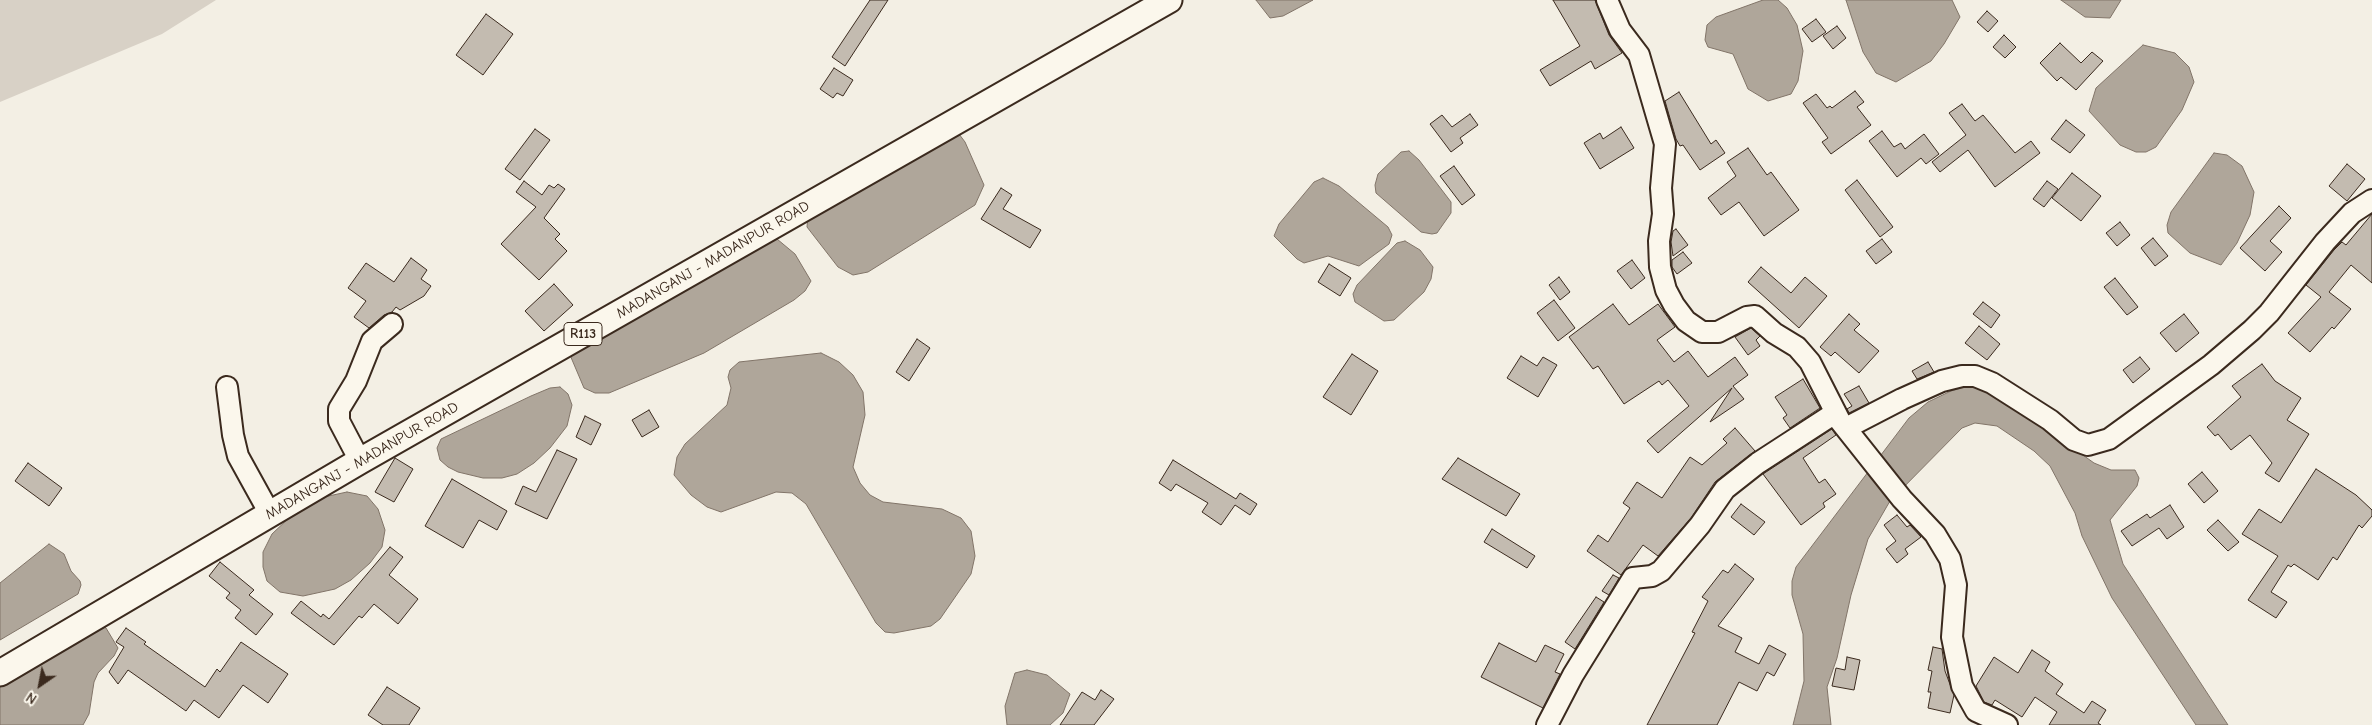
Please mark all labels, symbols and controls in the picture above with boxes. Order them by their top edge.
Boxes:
street label: MADANGANJ - MADANPUR ROAD [613,197,813,323]
road number: R113 [564,322,602,346]
street label: MADANGANJ - MADANPUR ROAD [262,398,462,524]
north arrow [15,660,65,710]
text: N [23,688,40,708]

